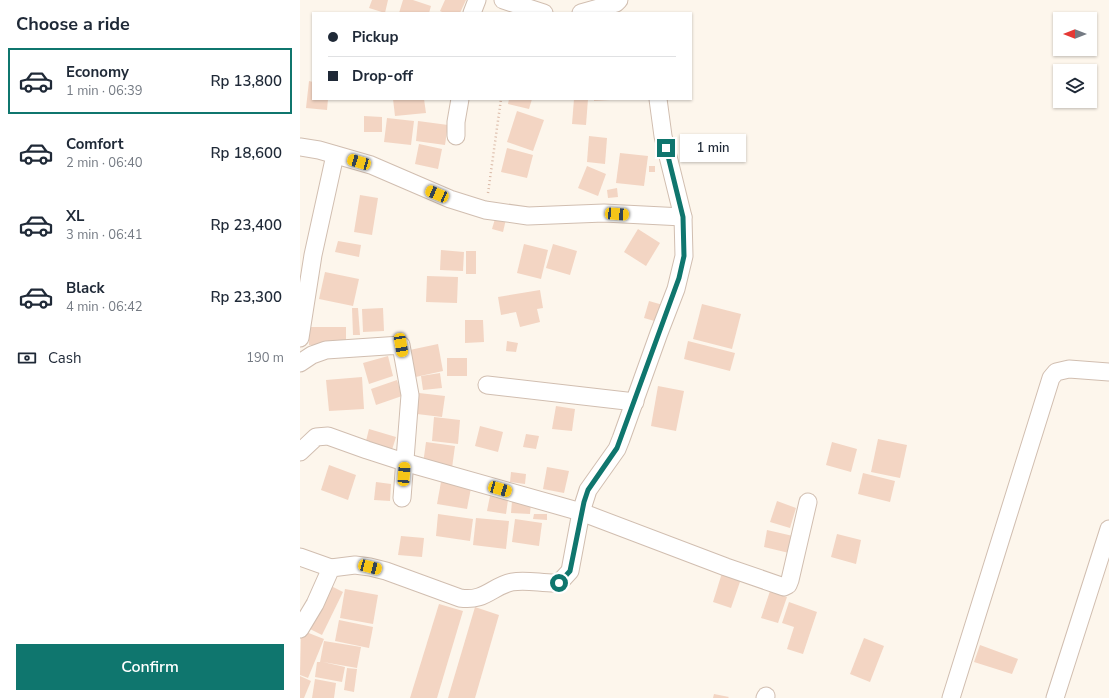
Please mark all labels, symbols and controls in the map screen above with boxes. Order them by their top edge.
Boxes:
text: Choose a ride [16,12,130,36]
north arrow [1053,12,1097,56]
map controls [1053,12,1097,108]
text: Pickup [352,27,398,47]
text: Economy [66,62,129,82]
icon: car [18,63,54,99]
button: layers [1053,64,1097,108]
text: Drop-off [352,66,413,86]
text: Rp 13,800 [210,71,282,91]
text: 1 min · 06:39 [66,82,142,100]
text: Comfort [66,134,123,154]
callout: 1 min [680,134,746,162]
icon: car [18,135,54,171]
route end [657,139,675,157]
text: 1 min [696,139,730,157]
text: Rp 18,600 [210,143,282,163]
car [346,153,372,171]
text: 2 min · 06:40 [66,154,142,172]
car [424,184,450,204]
text: XL [66,206,85,226]
icon: car [18,207,54,243]
car [605,207,629,221]
text: Rp 23,400 [210,215,282,235]
text: 3 min · 06:41 [66,226,142,244]
text: Black [66,278,104,298]
icon: car [18,279,54,315]
text: Rp 23,300 [210,287,282,307]
text: 4 min · 06:42 [66,298,142,316]
car [393,332,409,358]
icon: cash [16,347,38,369]
text: Cash [48,348,82,368]
text: 190 m [246,349,284,367]
car [397,462,411,486]
car [487,480,513,498]
car [357,558,383,576]
route start [550,574,568,592]
button: Confirm [16,644,284,690]

